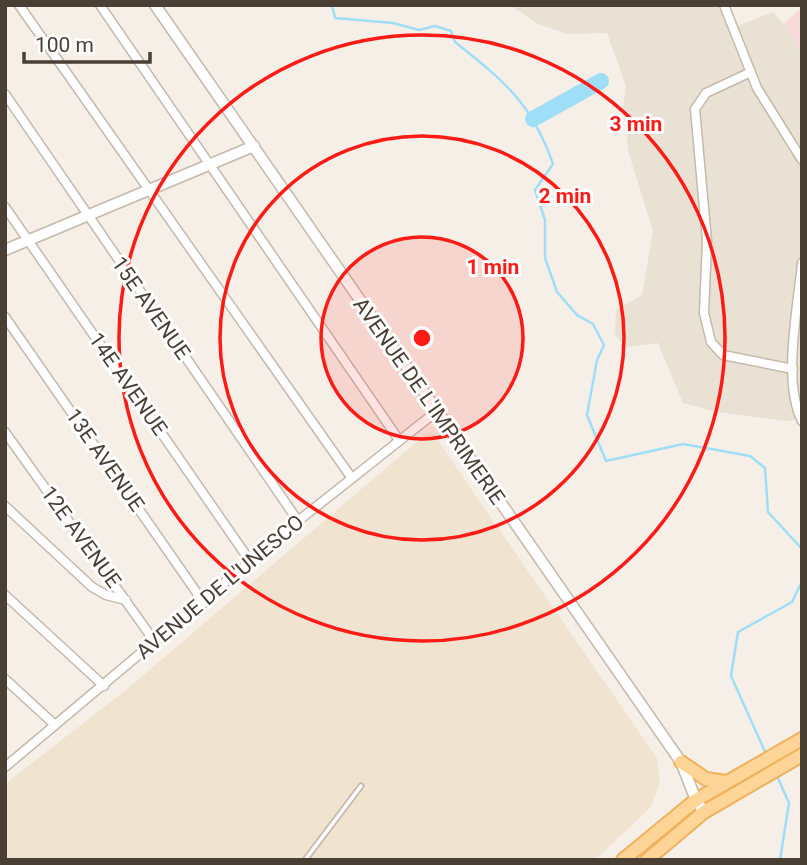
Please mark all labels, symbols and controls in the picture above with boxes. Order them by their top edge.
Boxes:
scale bar [24,21,150,65]
text: 100 m [35,33,94,57]
text: 3 min [610,112,662,136]
text: 2 min [539,184,591,208]
street label: 15E AVENUE [107,252,195,364]
text: 1 min [467,255,519,279]
street label: AVENUE DE L'IMPRIMERIE [348,293,510,509]
centre of rings [410,326,434,350]
street label: 14E AVENUE [84,328,172,440]
street label: 13E AVENUE [61,404,149,516]
street label: 12E AVENUE [36,482,126,592]
street label: AVENUE DE L'UNESCO [132,510,308,664]

